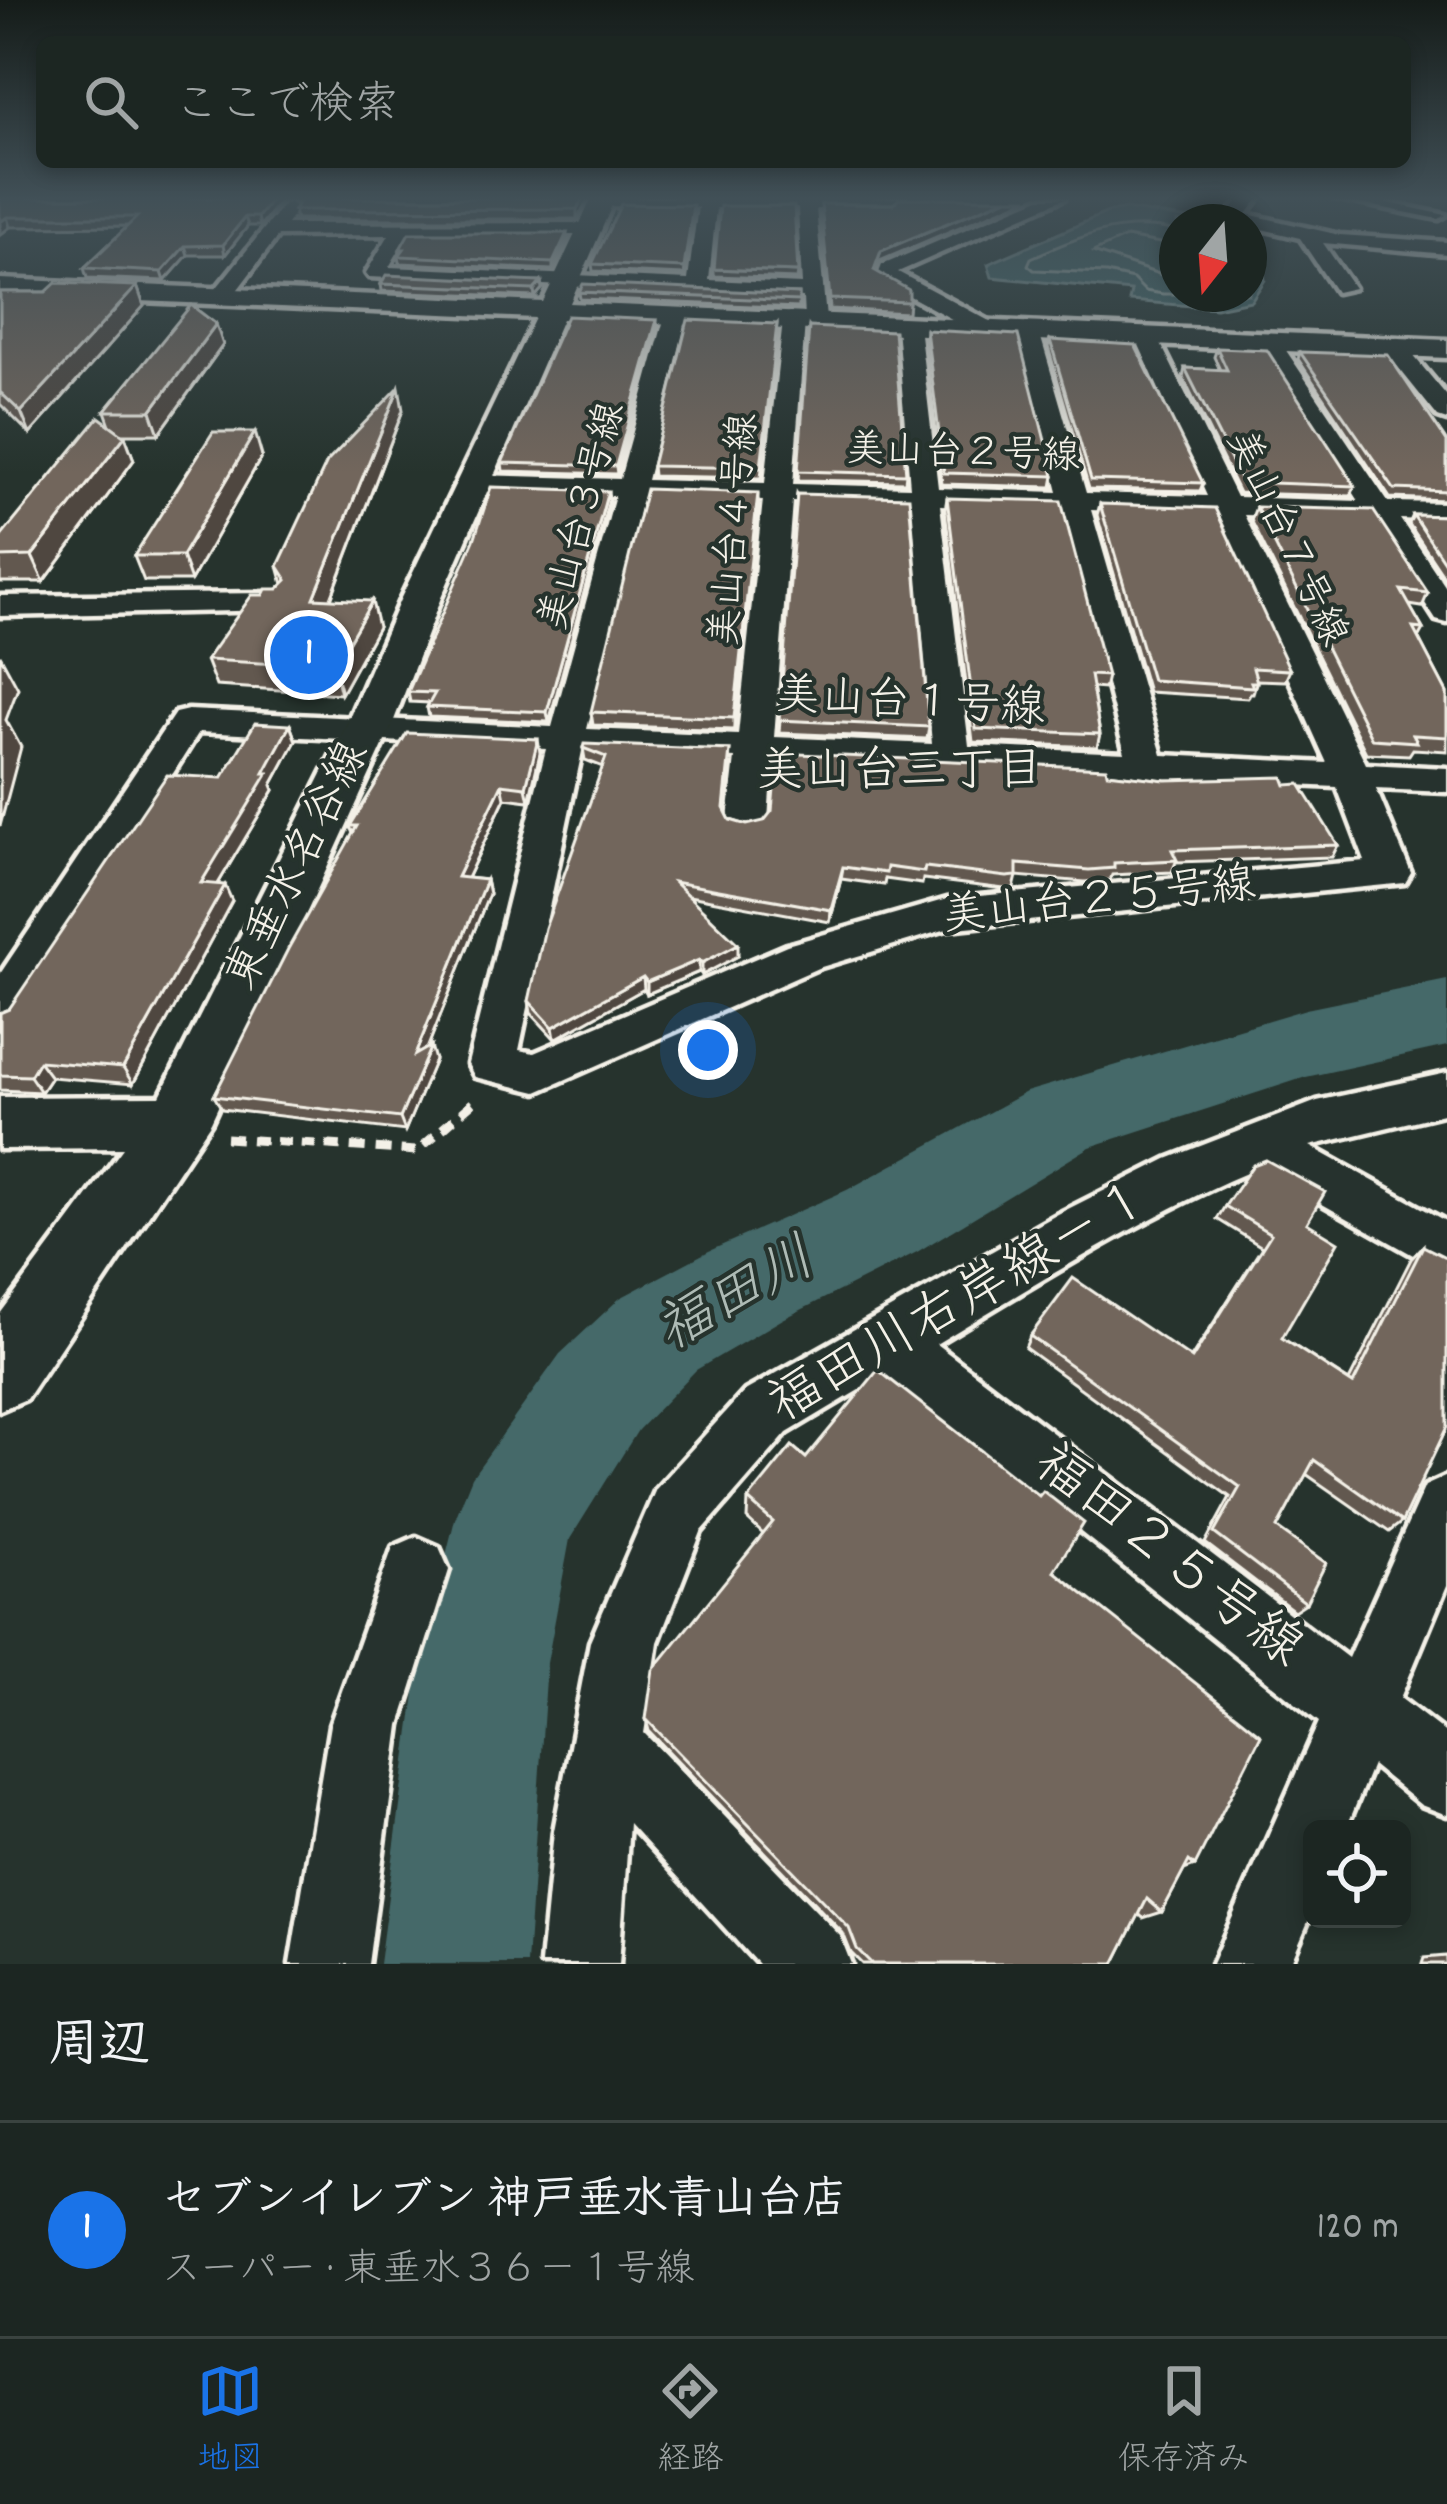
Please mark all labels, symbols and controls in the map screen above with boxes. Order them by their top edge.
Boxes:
search box [36,36,1411,168]
icon: search [78,69,144,135]
text: ここで検索 [174,76,399,140]
north arrow [1159,204,1267,312]
street label: 美山台３号線 [528,397,642,637]
street label: 美山台４号線 [699,411,775,649]
street label: 美山台７号線 [1210,421,1358,657]
street label: 美山台２号線 [845,424,1081,488]
pin: 1 [270,610,348,700]
street label: 美山台１号線 [774,666,1046,744]
street label: 東垂水名谷線 [212,732,388,1002]
district label: 美山台三丁目 [756,740,1044,809]
street label: 美山台２５号線 [939,855,1259,951]
your location [678,1020,738,1080]
street label: 福田川右岸線－１ [756,1164,1168,1446]
water label: 福田川 [643,1222,833,1376]
street label: 福田２５号線 [1015,1429,1317,1689]
map controls [1303,1820,1411,1928]
button: locate [1303,1820,1411,1928]
text: 周辺 [48,2013,150,2085]
text: セブンイレブン 神戸垂水青山台店 [162,2171,847,2235]
text: 1 [83,2202,91,2257]
text: 120 m [1316,2202,1399,2257]
text: スーパー · 東垂水３６－１号線 [162,2245,694,2300]
tab: 地図 [197,2358,263,2485]
tab: 経路 [657,2358,723,2485]
tab: 保存済み [1118,2358,1250,2485]

